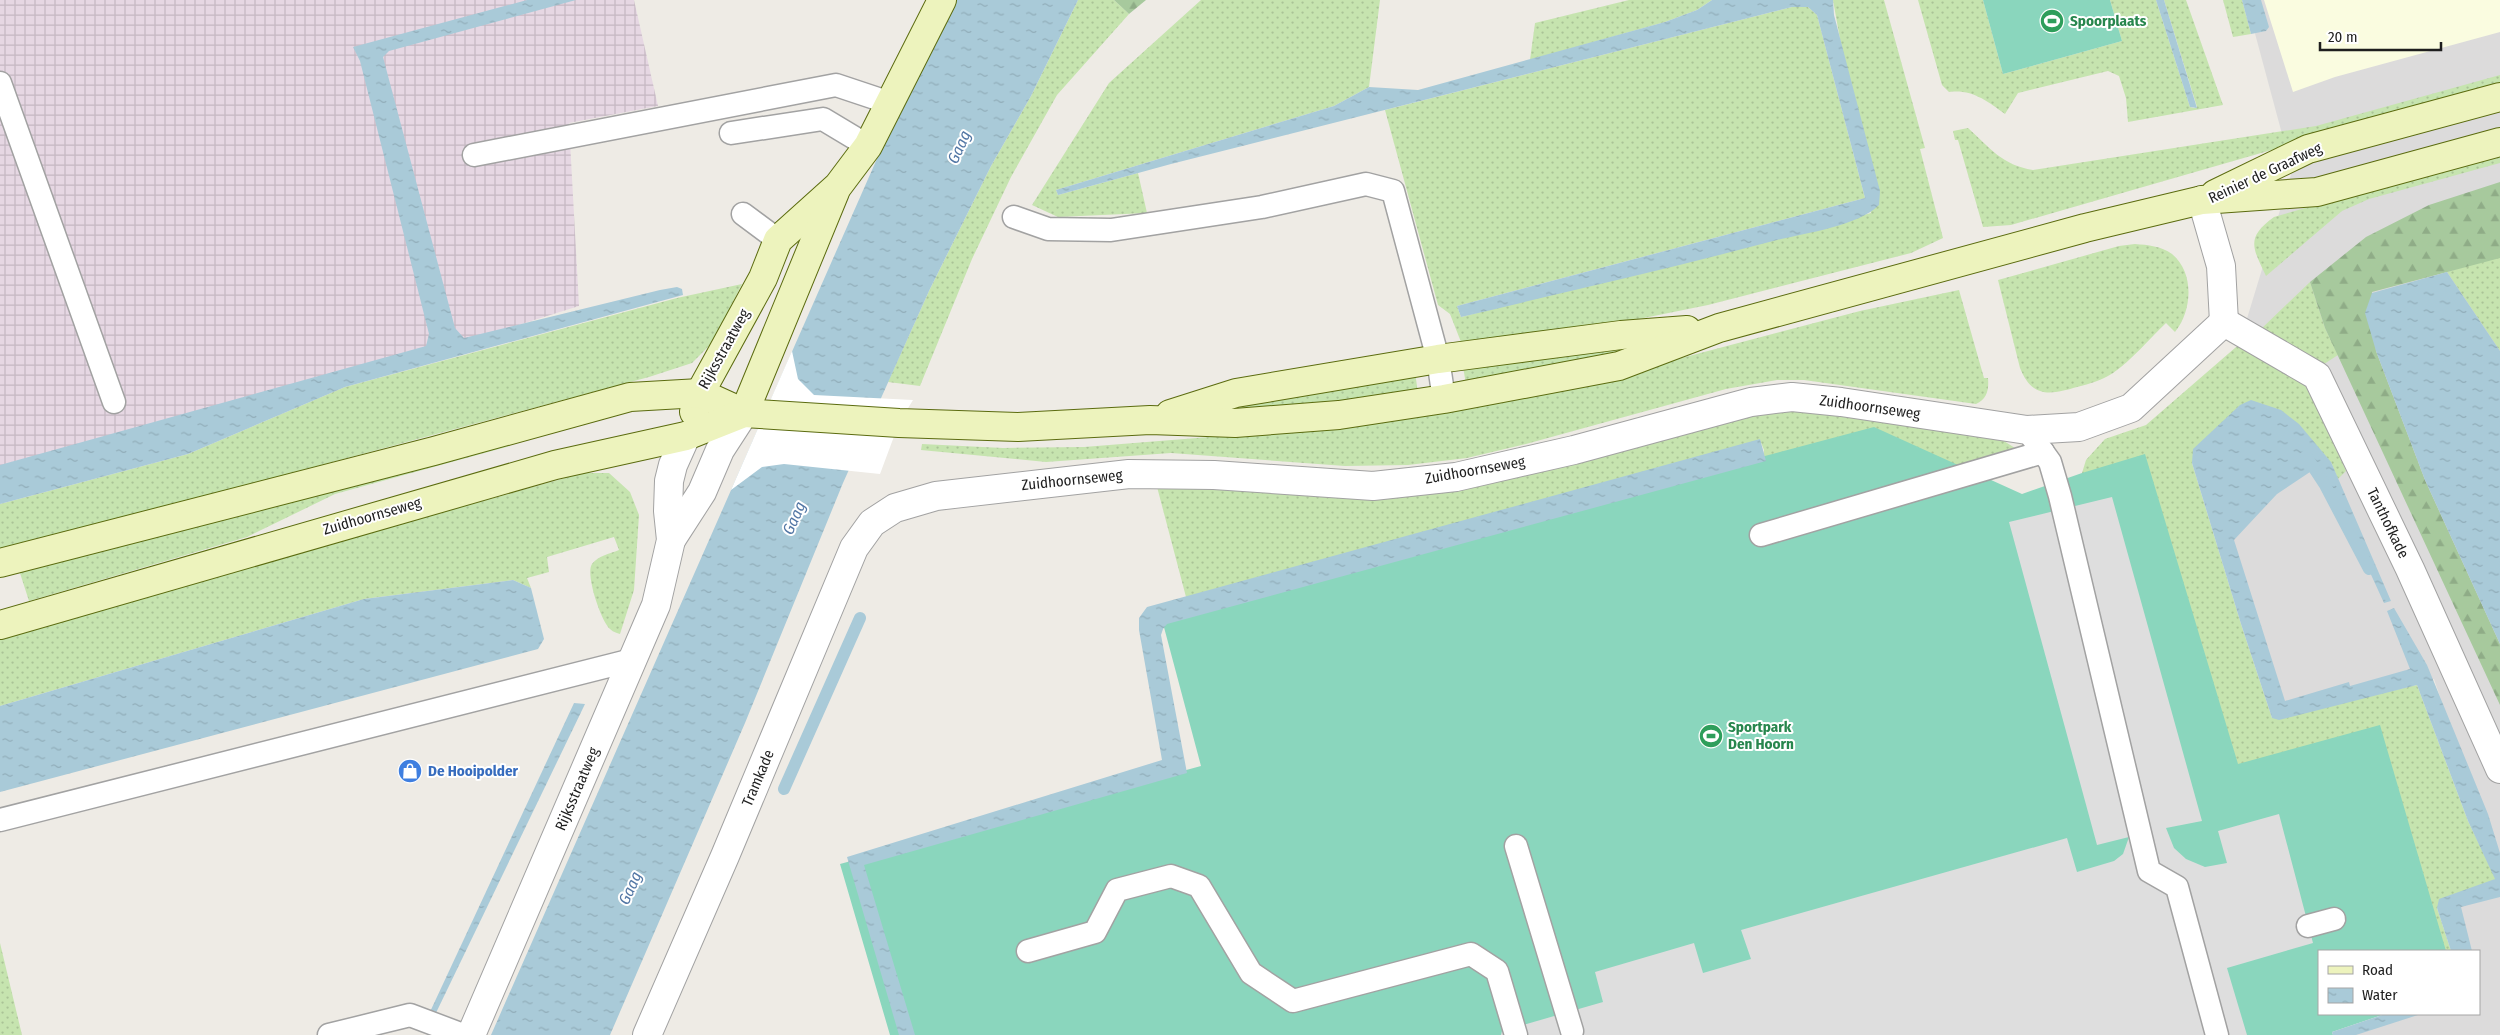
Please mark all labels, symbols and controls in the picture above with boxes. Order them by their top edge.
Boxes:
sports icon: Spoorplaats [2039,8,2065,34]
place label: Spoorplaats [2070,12,2147,30]
scale bar [2320,20,2441,52]
text: 20 m [2328,28,2358,46]
water label: Gaag [943,128,975,166]
street label: Reinier de Graafweg [2206,139,2324,207]
street label: Rijksstraatweg [695,306,753,392]
street label: Zuidhoornseweg [1819,391,1921,423]
street label: Zuidhoornseweg [1424,452,1526,488]
street label: Zuidhoornseweg [1021,466,1123,494]
street label: Tanthofkade [2363,485,2413,561]
street label: Zuidhoornseweg [321,493,423,539]
water label: Gaag [778,499,810,537]
place label: Sportpark Den Hoorn [1728,718,1794,753]
sports icon: Sportpark Den Hoorn [1698,723,1724,749]
street label: Rijksstraatweg [551,745,603,833]
street label: Tramkade [738,747,778,809]
shop icon: De Hooipolder [397,758,423,784]
place label: De Hooipolder [428,762,519,780]
water label: Gaag [614,869,646,907]
legend [2318,950,2480,1015]
text: Road [2362,961,2393,979]
text: Water [2362,986,2398,1004]

